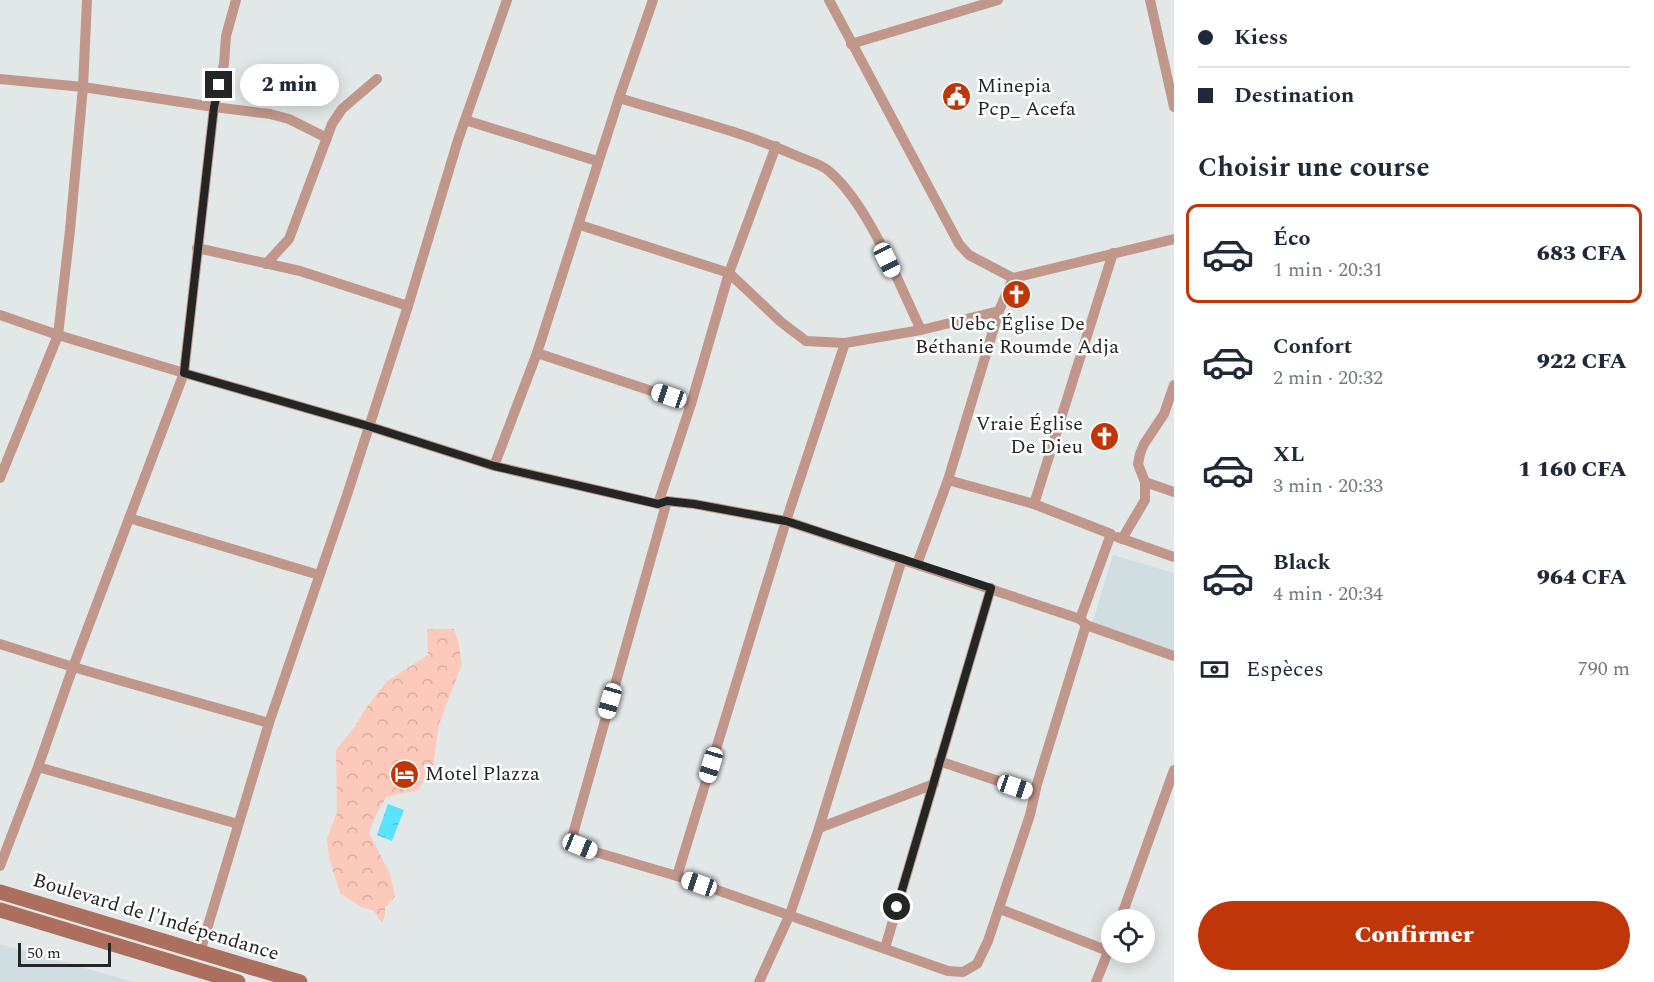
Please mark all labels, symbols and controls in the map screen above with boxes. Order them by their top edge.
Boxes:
text: Kiess [1234,21,1288,54]
callout: 2 min [240,64,339,106]
text: 2 min [262,70,317,100]
route end [205,71,232,98]
place label: Minepia Pcp_ Acefa [977,71,1076,124]
text: Destination [1234,79,1354,112]
public building icon: Minepia Pcp_ Acefa [940,81,972,113]
text: Choisir une course [1198,147,1430,189]
text: Éco [1273,222,1311,255]
icon: car [1201,227,1255,281]
text: 683 CFA [1537,237,1627,270]
car [871,240,903,280]
text: 1 min · 20:31 [1273,255,1383,285]
church icon: Uebc Église De Béthanie Roumde Adja [1001,278,1033,310]
place label: Uebc Église De Béthanie Roumde Adja [915,309,1119,362]
text: Confort [1273,330,1352,363]
icon: car [1201,335,1255,389]
text: 922 CFA [1537,345,1627,378]
text: 2 min · 20:32 [1273,363,1383,393]
car [649,382,689,410]
place label: Vraie Église De Dieu [976,409,1083,462]
church icon: Vraie Église De Dieu [1088,420,1120,452]
text: XL [1273,438,1304,471]
icon: car [1201,443,1255,497]
text: 1 160 CFA [1518,453,1627,486]
text: 3 min · 20:33 [1273,471,1383,501]
text: Black [1273,546,1331,579]
icon: car [1201,551,1255,605]
text: 964 CFA [1537,561,1627,594]
text: 4 min · 20:34 [1273,579,1383,609]
icon: cash [1198,653,1231,686]
text: Espèces [1246,653,1324,686]
text: 790 m [1578,654,1630,684]
car [596,681,624,721]
car [697,745,725,785]
hotel icon: Motel Plazza [388,758,420,790]
place label: Motel Plazza [425,759,540,789]
car [995,773,1035,801]
car [560,831,600,861]
street label: Boulevard de l'Indépendance [29,865,283,969]
car [679,870,719,898]
route start [883,893,910,920]
button: Confirmer [1198,901,1630,970]
map controls [1101,909,1155,963]
button: locate [1101,909,1155,963]
scale bar [18,940,111,968]
text: 50 m [27,941,61,965]

